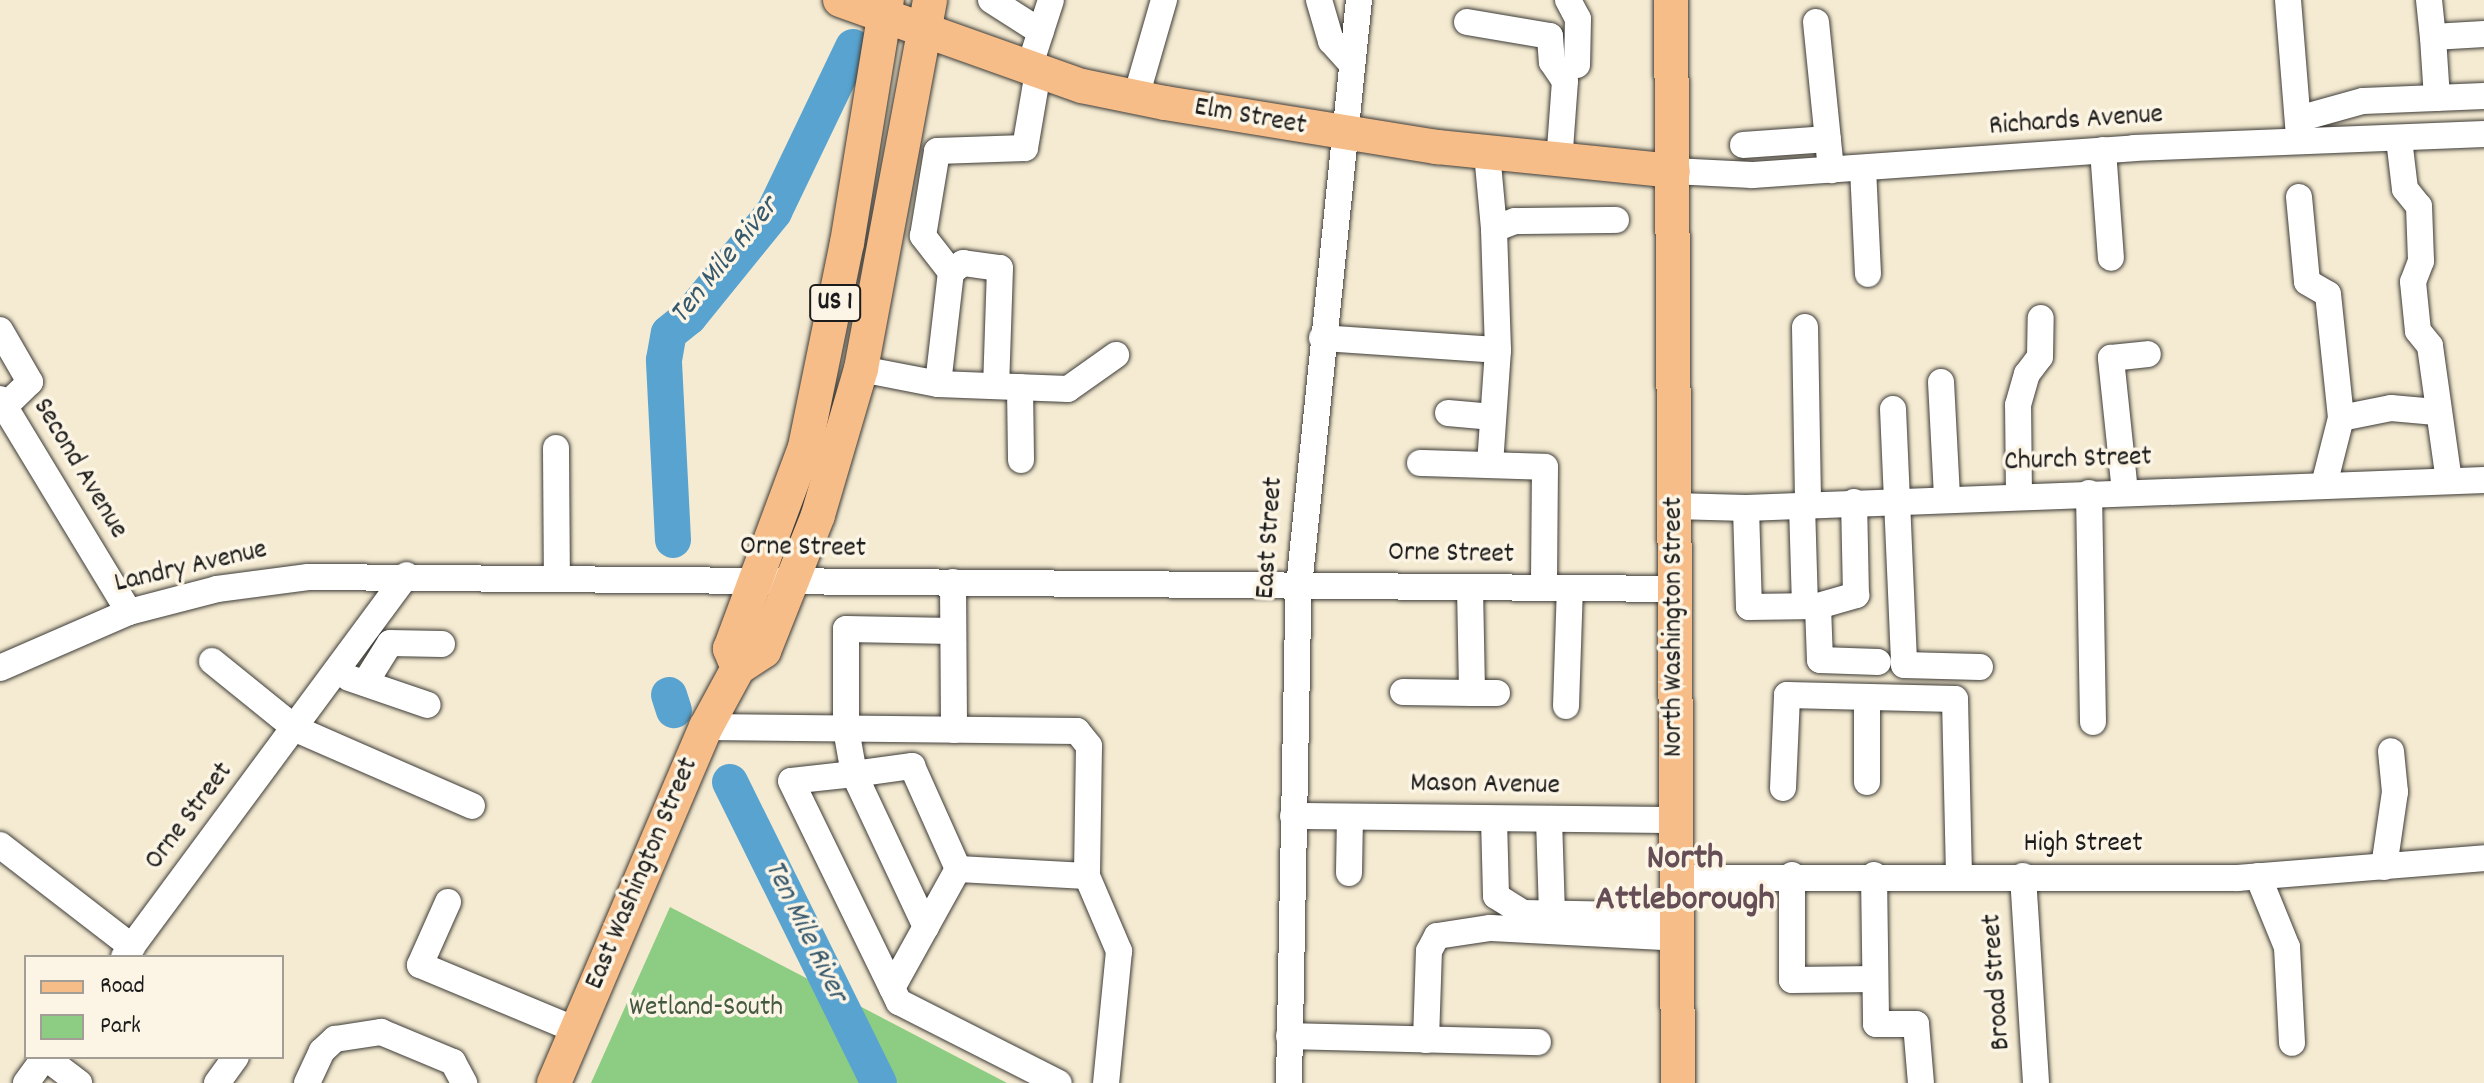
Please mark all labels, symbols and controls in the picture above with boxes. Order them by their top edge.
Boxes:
street label: Elm Street [1191,92,1309,144]
street label: Richards Avenue [1988,99,2164,145]
water label: Ten Mile River [664,191,788,333]
road number: US 1 [809,281,861,325]
street label: Second Avenue [24,393,134,545]
street label: Church Street [2004,442,2152,480]
street label: East Street [1250,476,1292,600]
street label: North Washington Street [1658,497,1692,757]
street label: Orne Street [740,531,866,567]
street label: Landry Avenue [112,534,270,602]
street label: Orne Street [1388,537,1514,573]
street label: East Washington Street [579,753,707,995]
street label: Orne Street [139,757,241,877]
street label: Mason Avenue [1410,768,1560,804]
street label: High Street [2024,828,2142,862]
district label: North Attleborough [1595,838,1775,923]
water label: Ten Mile River [754,855,854,1009]
street label: Broad Street [1976,913,2020,1051]
legend [24,955,284,1059]
text: Road [100,970,145,1004]
park label: Wetland-South [629,992,783,1026]
text: Park [100,1010,141,1044]

